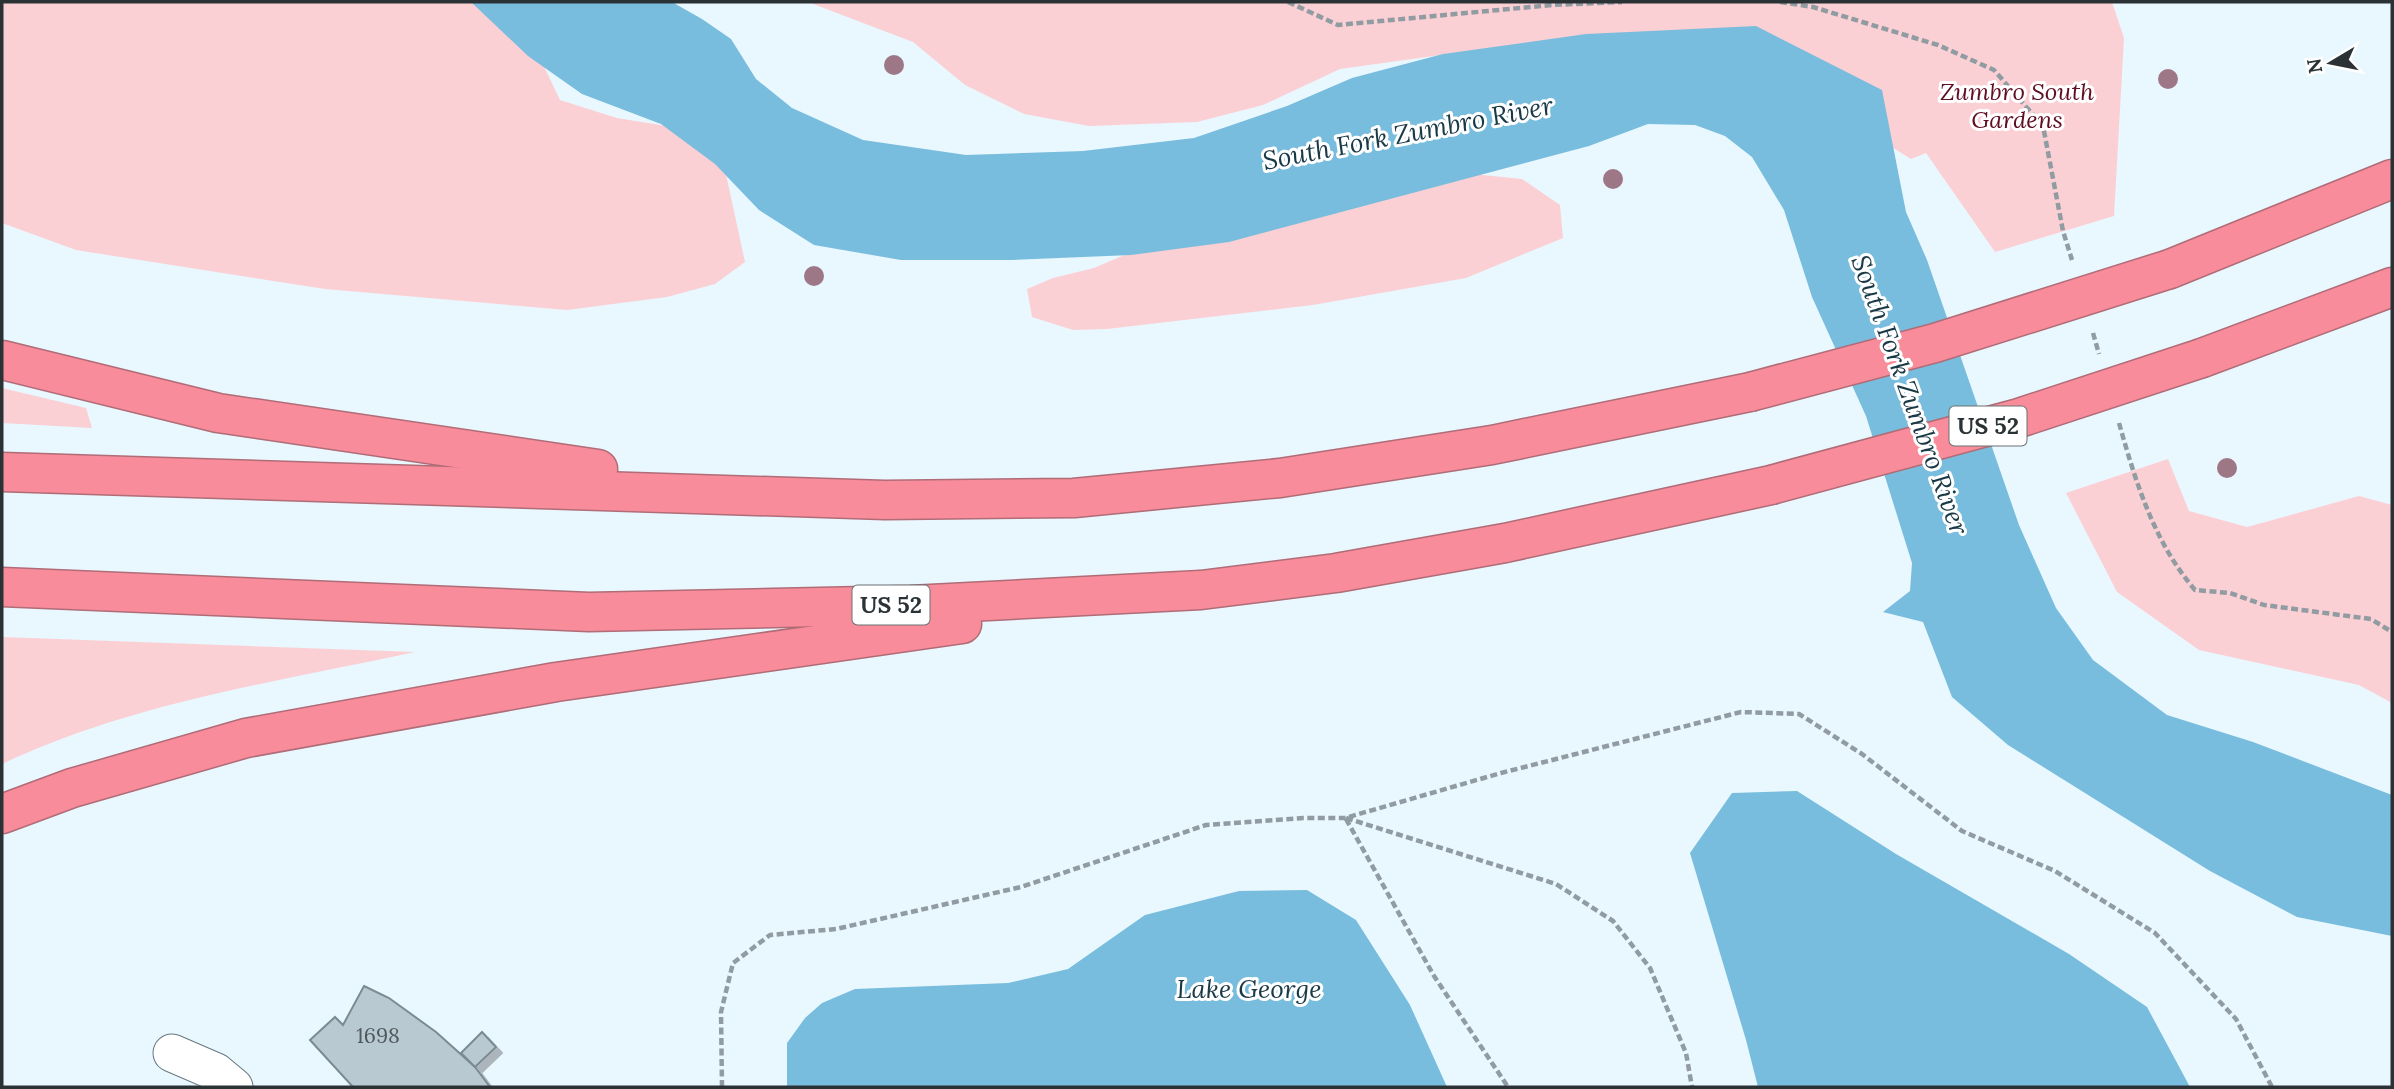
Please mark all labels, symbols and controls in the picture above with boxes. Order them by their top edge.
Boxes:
north arrow [2296,28,2366,98]
text: N [2301,56,2327,75]
park label: Zumbro South Gardens [1940,76,2094,135]
water label: South Fork Zumbro River [1260,88,1556,177]
water label: South Fork Zumbro River [1844,250,1977,539]
road number: US 52 [1950,406,2026,446]
road number: US 52 [852,586,930,624]
water label: Lake George [1176,972,1322,1005]
house number: 1698 [356,1022,400,1049]

